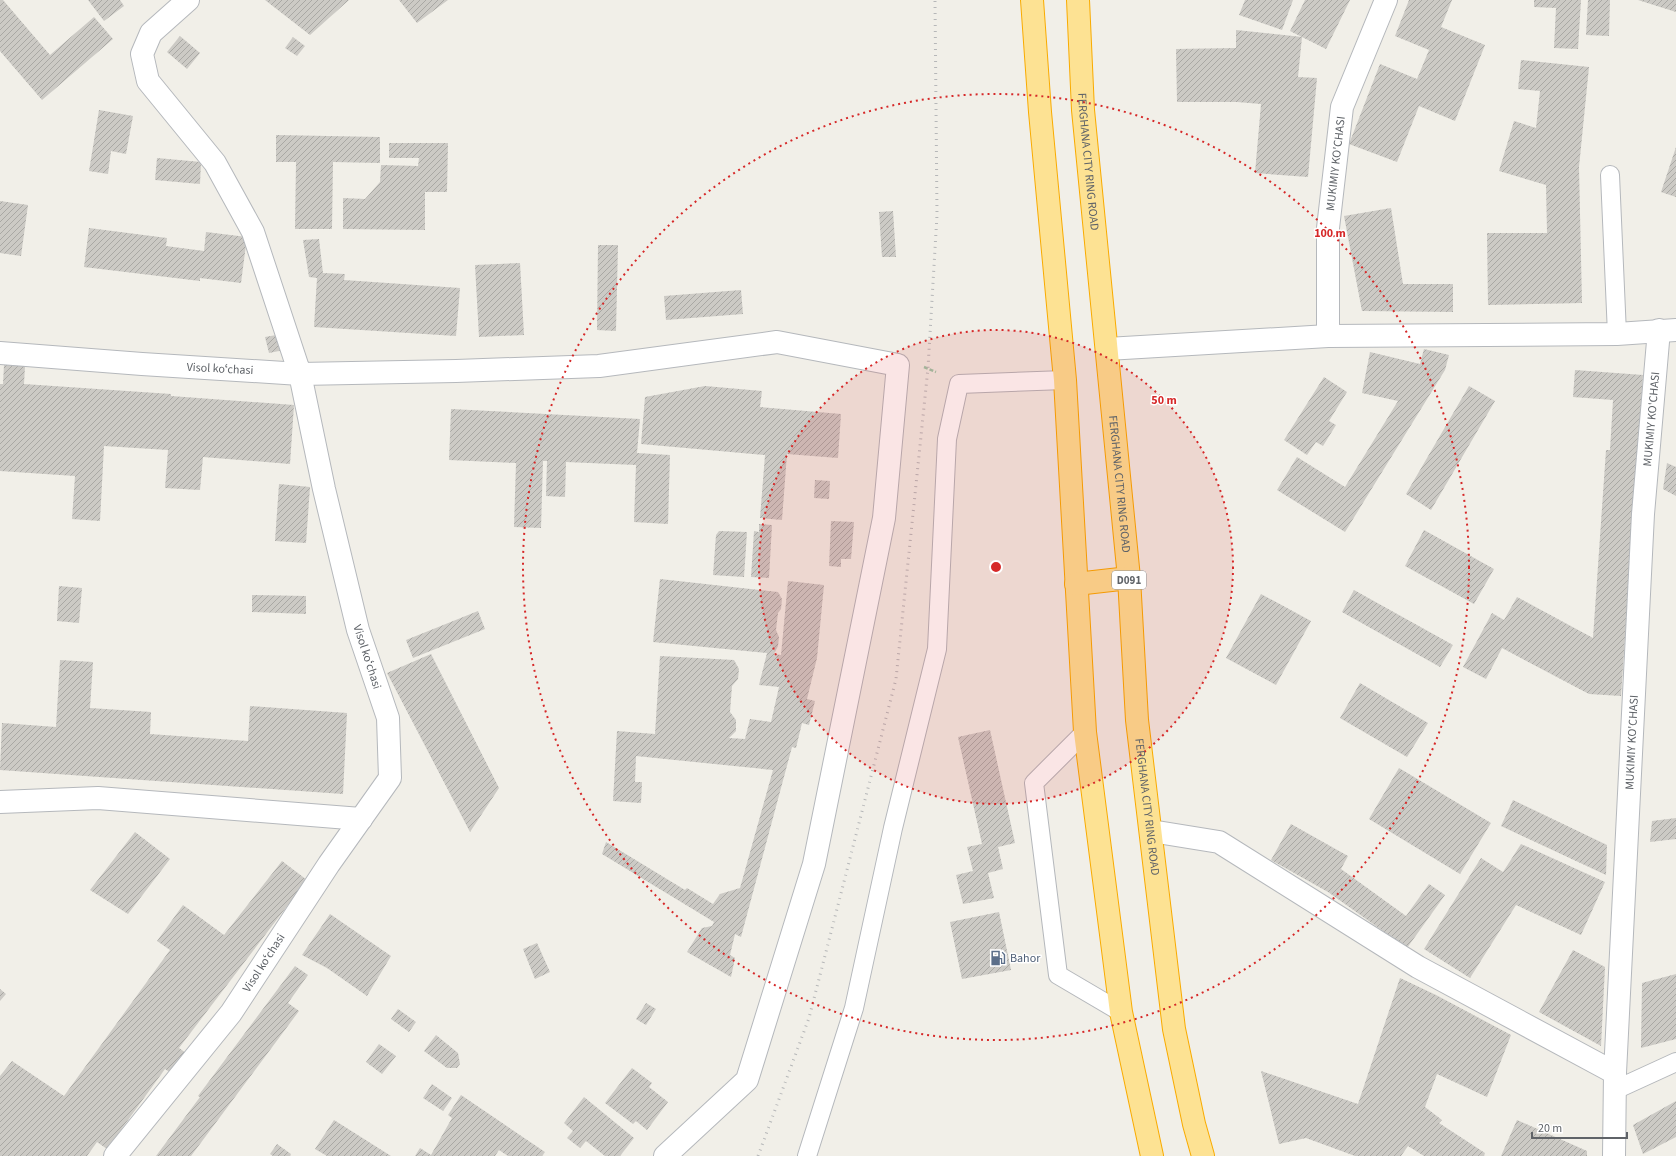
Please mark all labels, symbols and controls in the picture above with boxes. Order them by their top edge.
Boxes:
street label: FERGHANA CITY RING ROAD [1074,92,1103,231]
street label: MUKIMIY KO'CHASI [1322,115,1349,212]
text: 100 m [1314,225,1346,242]
street label: Visol koʻchasi [186,359,254,379]
street label: MUKIMIY KO'CHASI [1639,371,1664,467]
text: 50 m [1151,392,1177,409]
street label: FERGHANA CITY RING ROAD [1105,415,1135,554]
centre of rings [989,560,1003,574]
road number: D091 [1112,571,1146,589]
street label: Visol koʻchasi [349,623,385,691]
street label: MUKIMIY KO'CHASI [1621,695,1642,790]
street label: FERGHANA CITY RING ROAD [1131,737,1164,876]
street label: Visol koʻchasi [239,930,289,996]
fuel station icon: Bahor [989,949,1007,967]
place label: Bahor [1010,950,1041,967]
scale bar [1532,1114,1627,1140]
text: 20 m [1538,1120,1562,1137]

